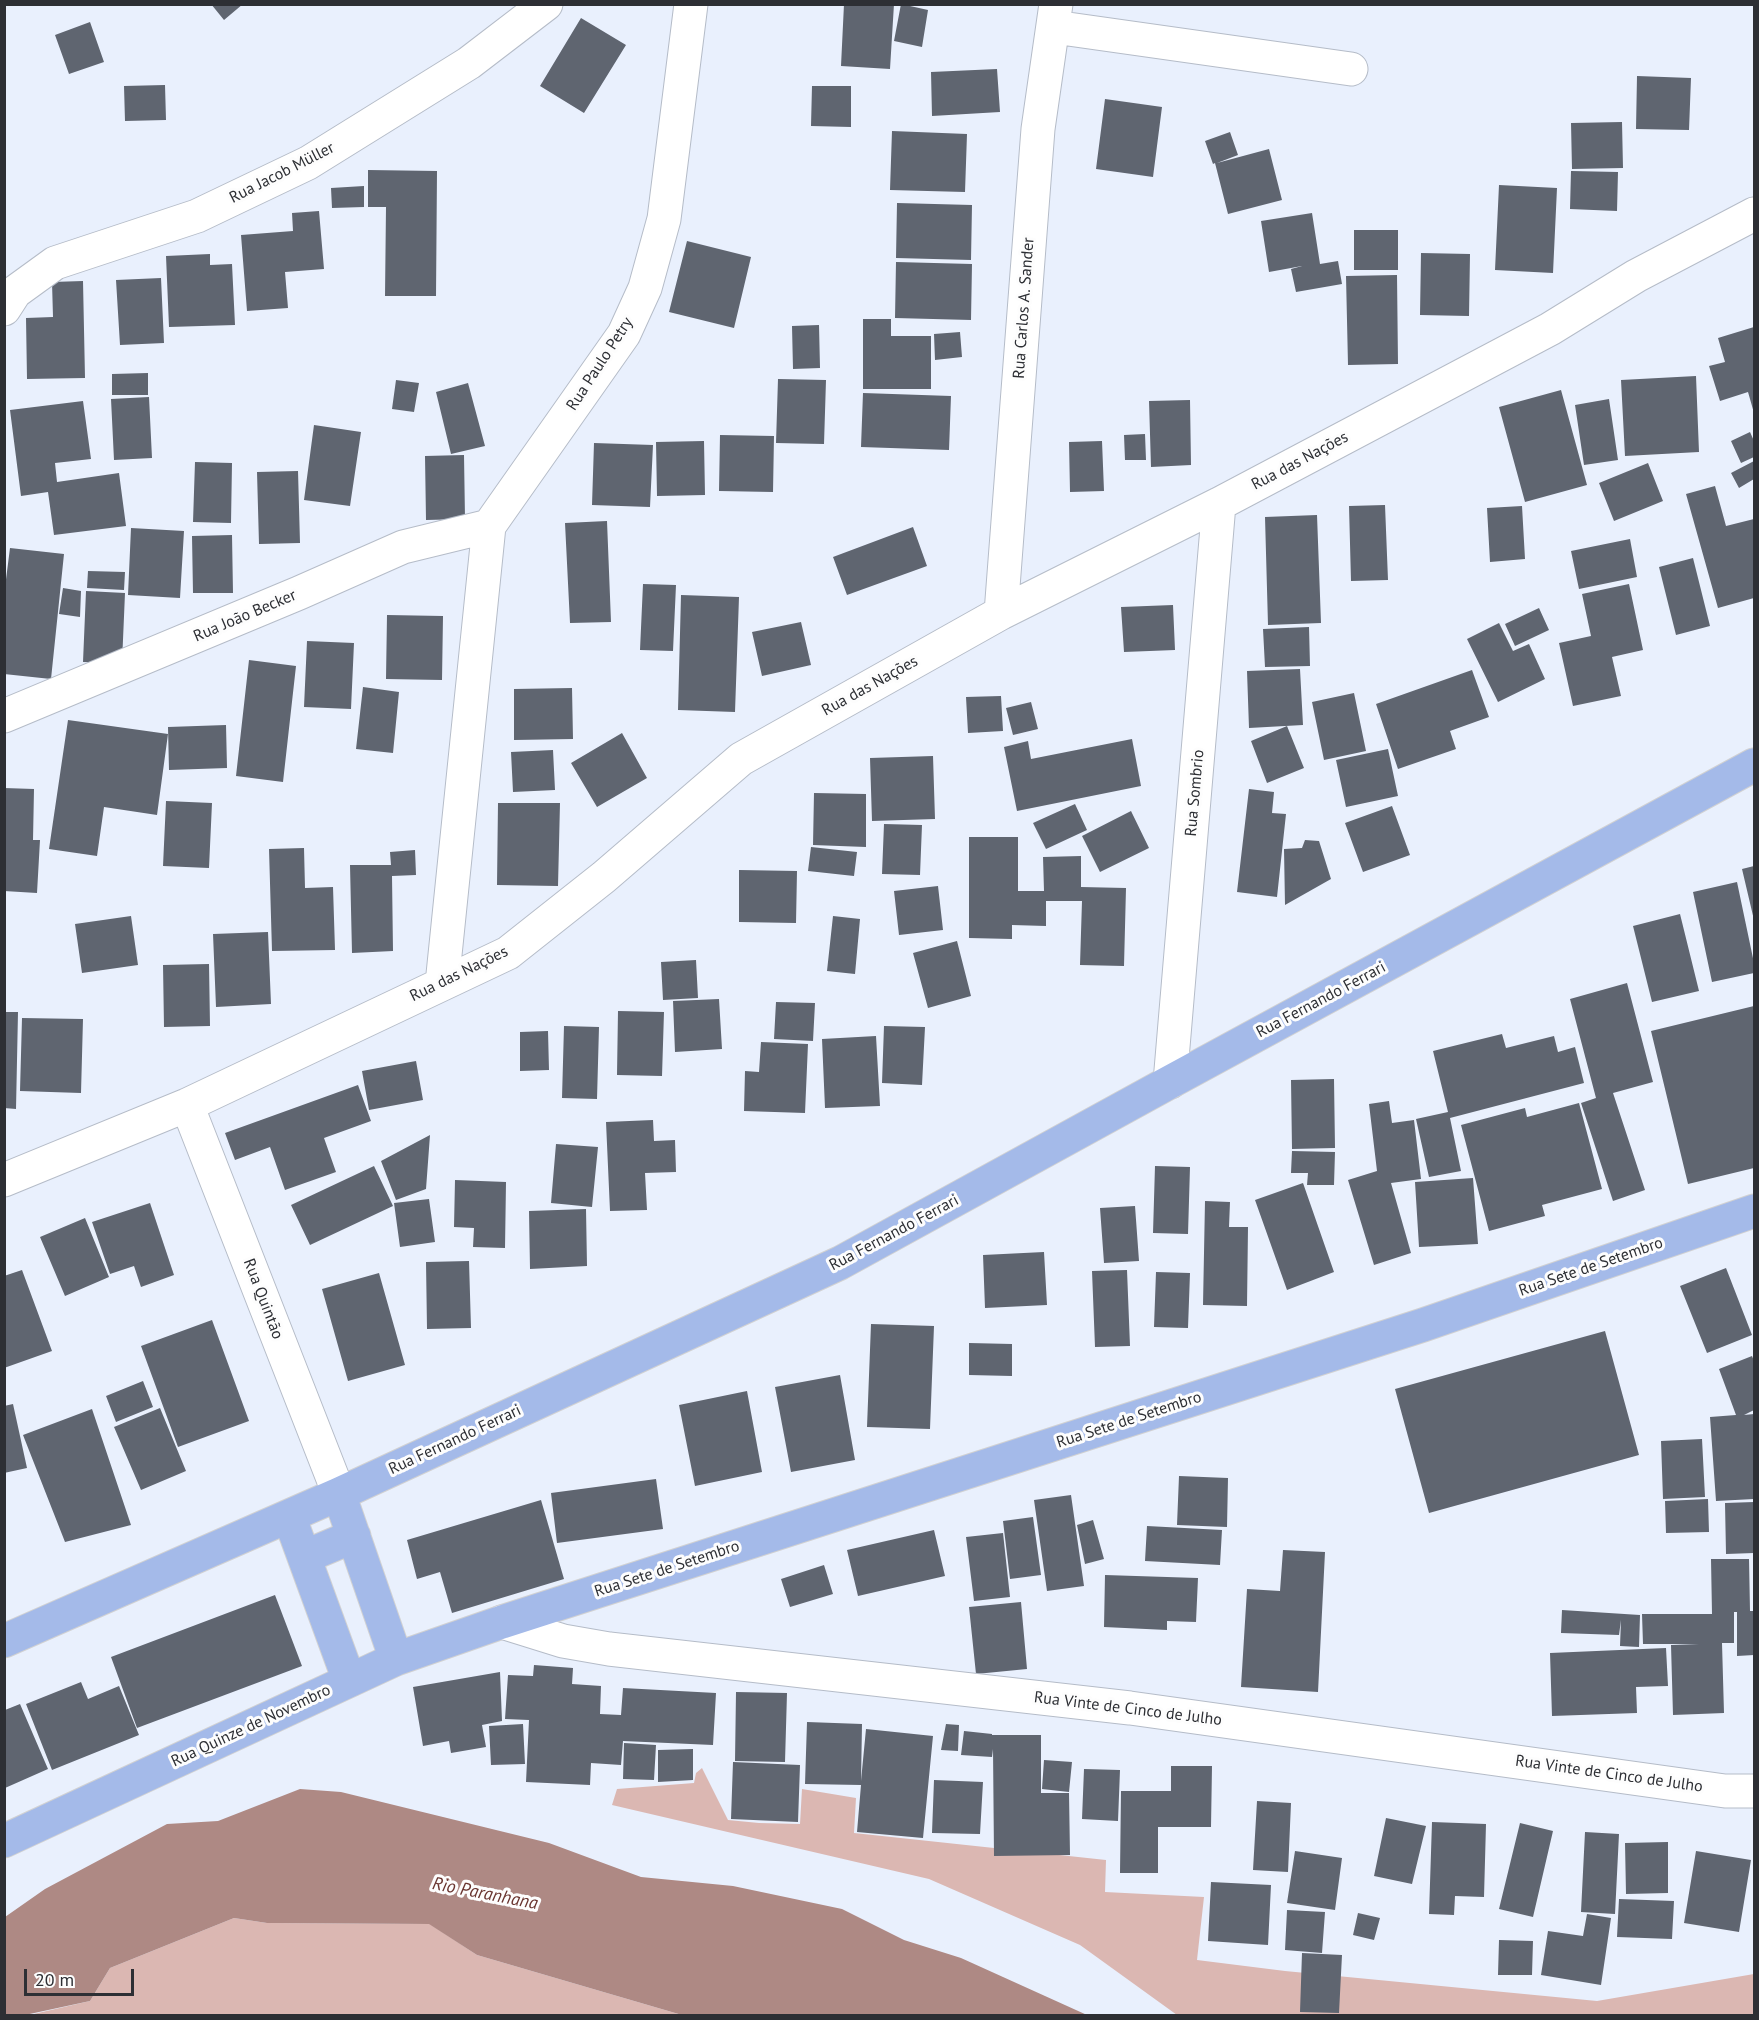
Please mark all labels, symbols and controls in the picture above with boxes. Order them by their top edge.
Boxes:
street label: Rua Jacob Müller [226,138,338,208]
street label: Rua Carlos A. Sander [1009,237,1039,379]
street label: Rua Paulo Petry [563,314,637,414]
street label: Rua das Nações [1248,427,1352,495]
street label: Rua João Becker [191,586,299,646]
street label: Rua das Nações [819,652,921,720]
street label: Rua Sombrio [1182,749,1208,837]
street label: Rua das Nações [407,942,511,1006]
street label: Rua Fernando Ferrari [1253,958,1389,1042]
street label: Rua Fernando Ferrari [826,1191,962,1275]
street label: Rua Sete de Setembro [1516,1233,1666,1301]
street label: Rua Quintão [239,1256,287,1342]
street label: Rua Sete de Setembro [1054,1388,1204,1452]
street label: Rua Fernando Ferrari [386,1401,524,1479]
street label: Rua Sete de Setembro [592,1537,742,1601]
street label: Rua Quinze de Novembro [168,1681,334,1771]
street label: Rua Vinte de Cinco de Julho [1033,1688,1223,1730]
street label: Rua Vinte de Cinco de Julho [1514,1751,1704,1797]
water label: Rio Paranhana [430,1873,540,1915]
scale bar [27,1957,136,1995]
text: 20 m [35,1968,74,1991]

